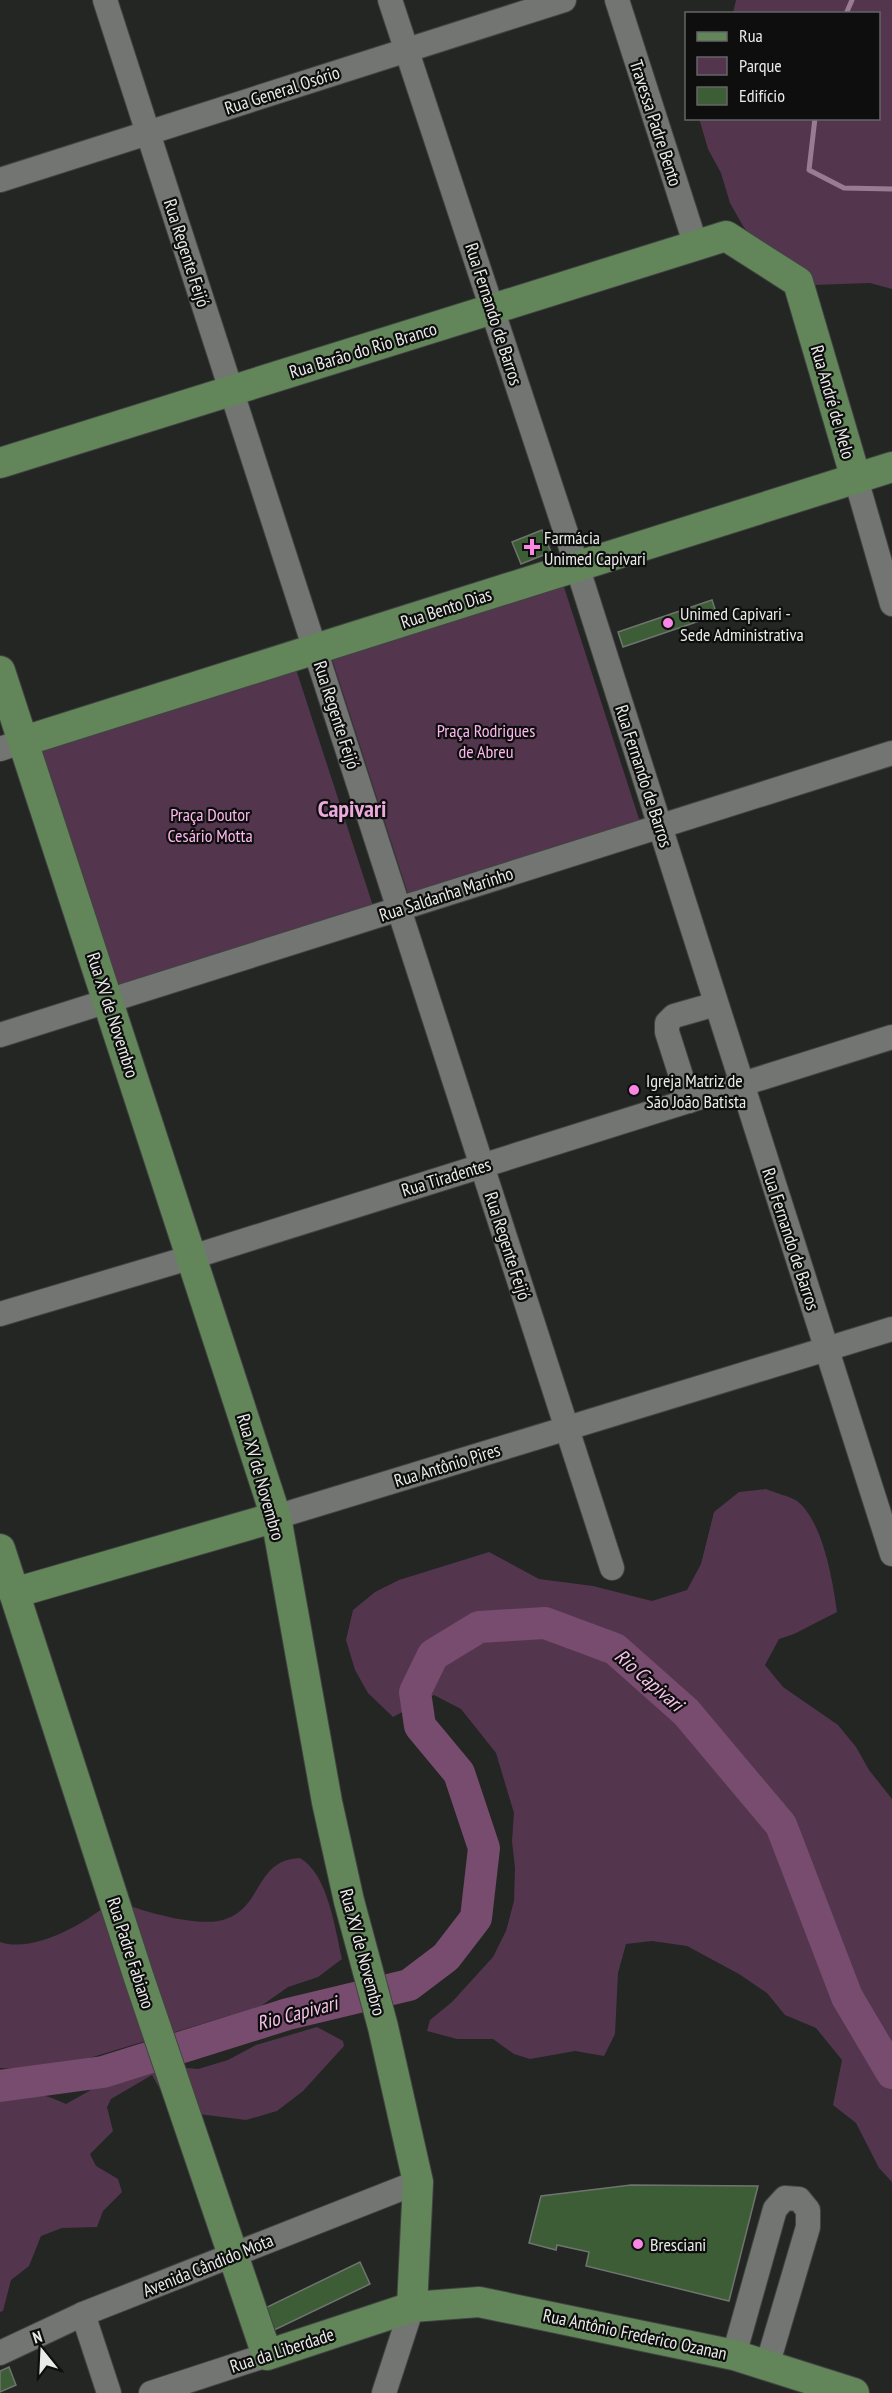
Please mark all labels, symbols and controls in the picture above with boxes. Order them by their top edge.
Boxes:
legend [685,12,880,120]
text: Rua [739,24,763,47]
text: Parque [739,54,782,77]
street label: Travessa Padre Bento [625,57,687,189]
street label: Rua General Osório [222,61,343,119]
text: Edifício [739,84,785,107]
street label: Rua Regente Feijó [159,196,215,310]
street label: Rua Fernando de Barros [460,240,528,388]
street label: Rua Barão do Rio Branco [287,317,440,383]
street label: Rua André de Melo [806,342,860,462]
place label: Farmácia Unimed Capivari [544,526,646,570]
marker: Farmácia Unimed Capivari [525,540,539,554]
street label: Rua Bento Dias [398,582,494,634]
place label: Unimed Capivari - Sede Administrativa [680,602,804,646]
marker: Unimed Capivari - Sede Administrativa [661,616,675,630]
street label: Rua Regente Feijó [309,658,365,772]
street label: Rua Fernando de Barros [610,702,678,850]
park label: Praça Rodrigues de Abreu [437,719,535,763]
district label: Capivari [318,793,386,824]
park label: Praça Doutor Cesário Motta [167,803,253,847]
street label: Rua Saldanha Marinho [376,861,516,926]
street label: Rua XV de Novembro [82,949,144,1081]
place label: Igreja Matriz de São João Batista [646,1069,746,1113]
marker: Igreja Matriz de São João Batista [627,1083,641,1097]
street label: Rua Tiradentes [398,1152,494,1202]
street label: Rua Fernando de Barros [757,1165,825,1313]
street label: Rua Regente Feijó [480,1189,536,1303]
street label: Rua XV de Novembro [232,1411,290,1543]
street label: Rua Antônio Pires [391,1438,503,1492]
water label: Rio Capivari [609,1643,691,1719]
street label: Rua XV de Novembro [335,1886,391,2018]
street label: Rua Padre Fabiano [102,1895,160,2012]
water label: Rio Capivari [254,1989,343,2036]
street label: Avenida Cândido Mota [139,2228,277,2302]
place label: Bresciani [650,2233,706,2256]
marker: Bresciani [631,2237,645,2251]
street label: Rua Antônio Frederico Ozanan [541,2303,729,2365]
north arrow [12,2321,72,2381]
street label: Rua da Liberdade [227,2322,337,2378]
text: N [30,2326,45,2348]

